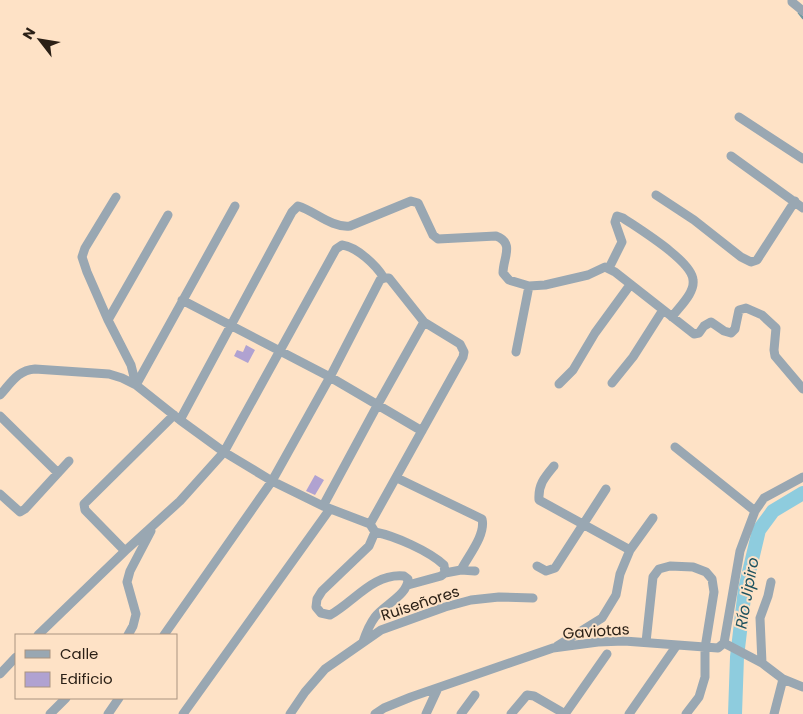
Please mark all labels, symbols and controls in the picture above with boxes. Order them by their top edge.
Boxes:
north arrow [15,15,65,65]
text: N [18,24,40,43]
water label: Río Jipiro [729,556,765,630]
street label: Ruiseñores [378,580,462,626]
street label: Gaviotas [562,618,630,644]
legend [15,634,178,699]
text: Calle [60,643,98,664]
text: Edificio [60,668,113,689]

